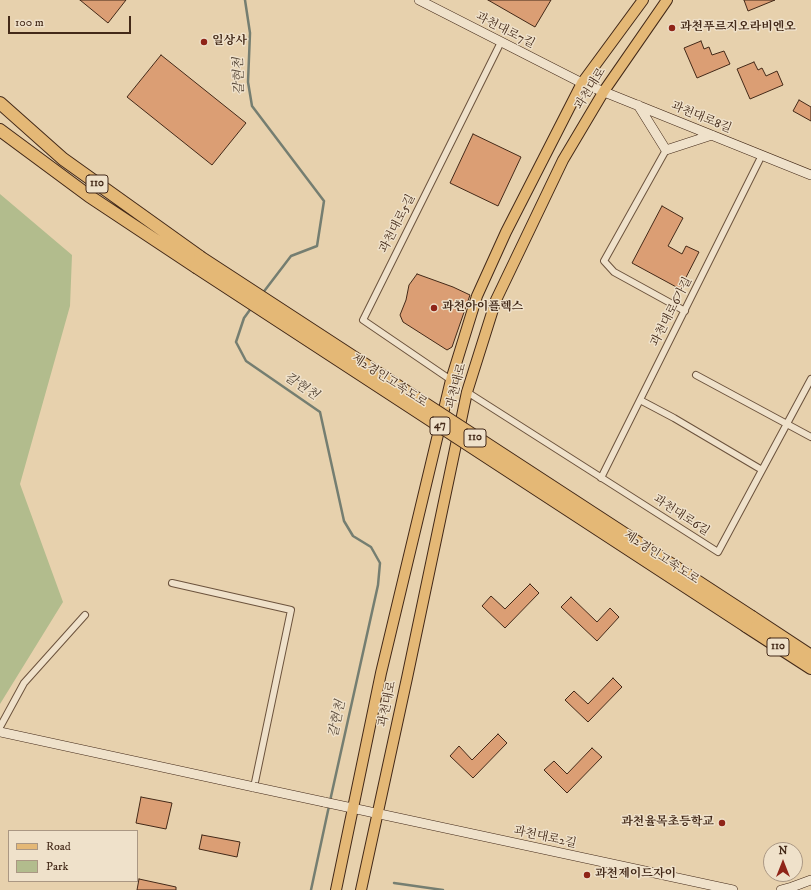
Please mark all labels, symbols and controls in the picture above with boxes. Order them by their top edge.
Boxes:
scale bar [10,8,133,34]
street label: 과천대로7길 [473,10,537,52]
text: 100 m [15,15,44,30]
place label: 과천푸르지오라비엔오 [680,21,796,35]
marker: 과천푸르지오라비엔오 [667,23,677,33]
place label: 일상사 [212,35,247,49]
marker: 일상사 [199,37,209,47]
water label: 갈현천 [232,57,248,95]
street label: 과천대로 [573,66,609,112]
street label: 과천대로8길 [669,99,733,137]
road number: 110 [86,175,108,193]
street label: 과천대로5길 [377,192,419,256]
street label: 과천대로6가길 [648,275,696,349]
place label: 과천아이플렉스 [442,301,523,315]
marker: 과천아이플렉스 [429,303,439,313]
street label: 제2경인고속도로 [349,351,429,411]
street label: 과천대로 [444,362,470,410]
water label: 갈현천 [281,370,321,404]
road number: 47 [430,417,450,435]
road number: 110 [464,429,486,447]
street label: 과천대로6길 [650,492,712,540]
street label: 제2경인고속도로 [621,528,701,588]
road number: 110 [767,638,789,656]
street label: 과천대로 [376,680,400,728]
water label: 갈현천 [326,699,350,739]
place label: 과천율목초등학교 [621,816,714,830]
marker: 과천율목초등학교 [717,818,727,828]
street label: 과천대로2길 [512,824,578,852]
legend [8,830,138,882]
text: Road [46,839,71,854]
north arrow [763,842,803,882]
text: N [778,844,788,858]
text: Park [46,859,68,874]
place label: 과천제이드자이 [595,868,676,882]
marker: 과천제이드자이 [582,870,592,880]

